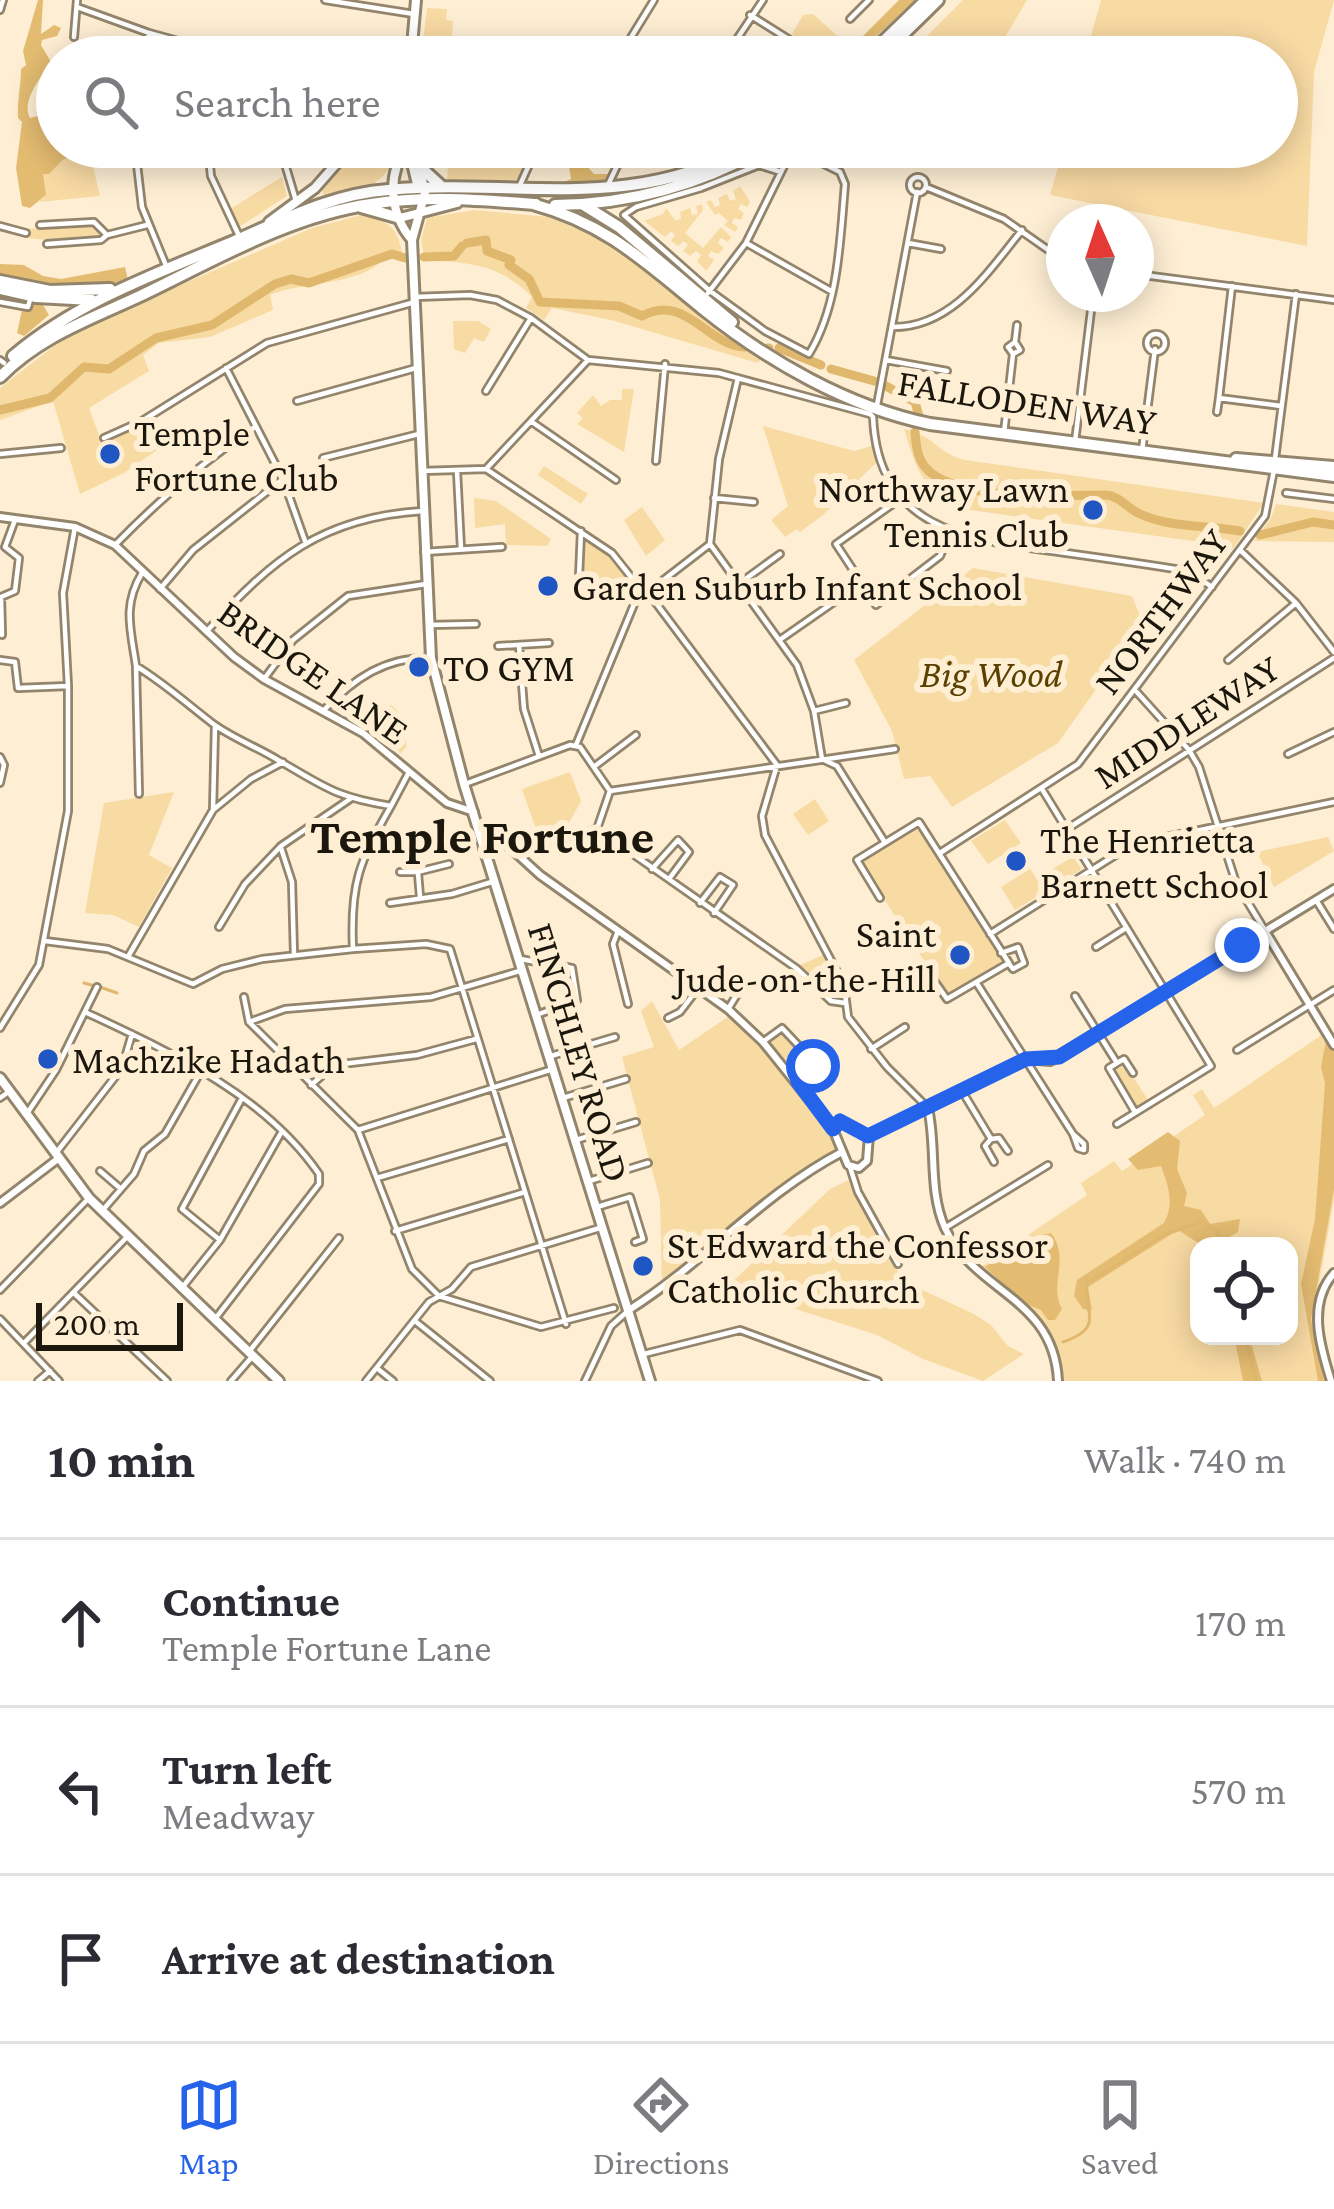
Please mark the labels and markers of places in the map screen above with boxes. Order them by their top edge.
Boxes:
place label: Temple Fortune Club [134,411,339,499]
marker: Temple Fortune Club [97,441,123,467]
place label: Northway Lawn Tennis Club [818,467,1069,555]
marker: Northway Lawn Tennis Club [1080,497,1106,523]
place label: Garden Suburb Infant School [572,565,1022,608]
marker: Garden Suburb Infant School [535,573,561,599]
place label: TO GYM [443,646,575,689]
marker: TO GYM [406,654,432,680]
place label: The Henrietta Barnett School [1040,818,1269,906]
marker: The Henrietta Barnett School [1003,848,1029,874]
place label: Saint Jude-on-the-Hill [671,912,937,1000]
marker: Saint Jude-on-the-Hill [947,942,973,968]
place label: Machzike Hadath [72,1038,345,1081]
marker: Machzike Hadath [35,1046,61,1072]
place label: St Edward the Confessor Catholic Church [667,1223,1048,1311]
marker: St Edward the Confessor Catholic Church [630,1253,656,1279]

